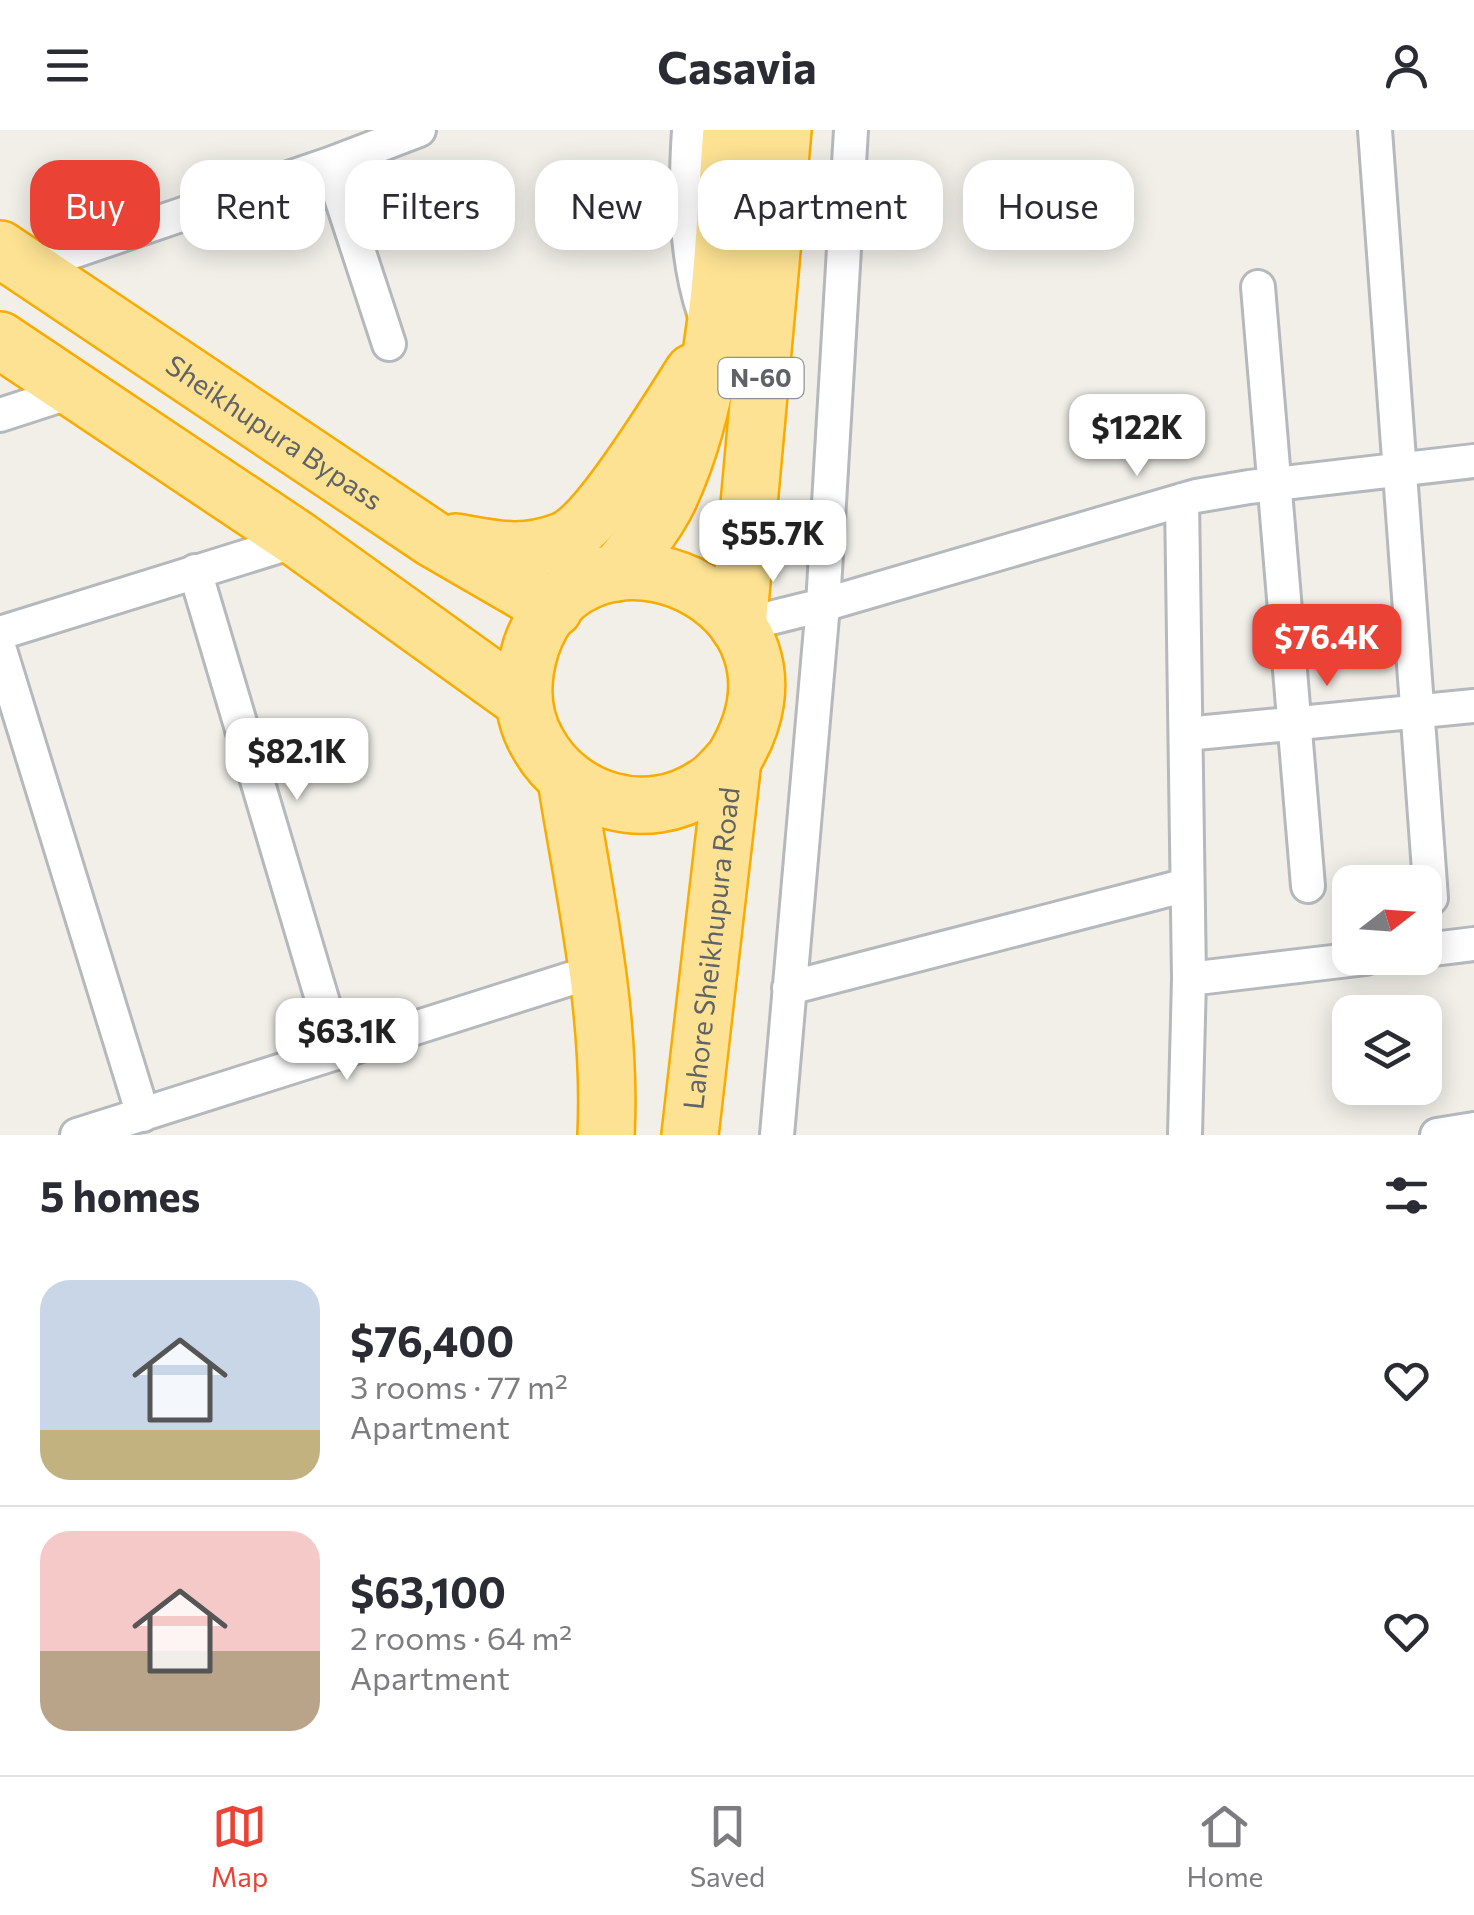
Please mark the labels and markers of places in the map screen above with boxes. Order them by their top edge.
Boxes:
pin: $122K [1067,394,1207,479]
pin: $55.7K [692,500,854,585]
pin: $76.4K [1246,604,1408,689]
pin: $82.1K [216,718,378,803]
pin: $63.1K [266,998,428,1083]

